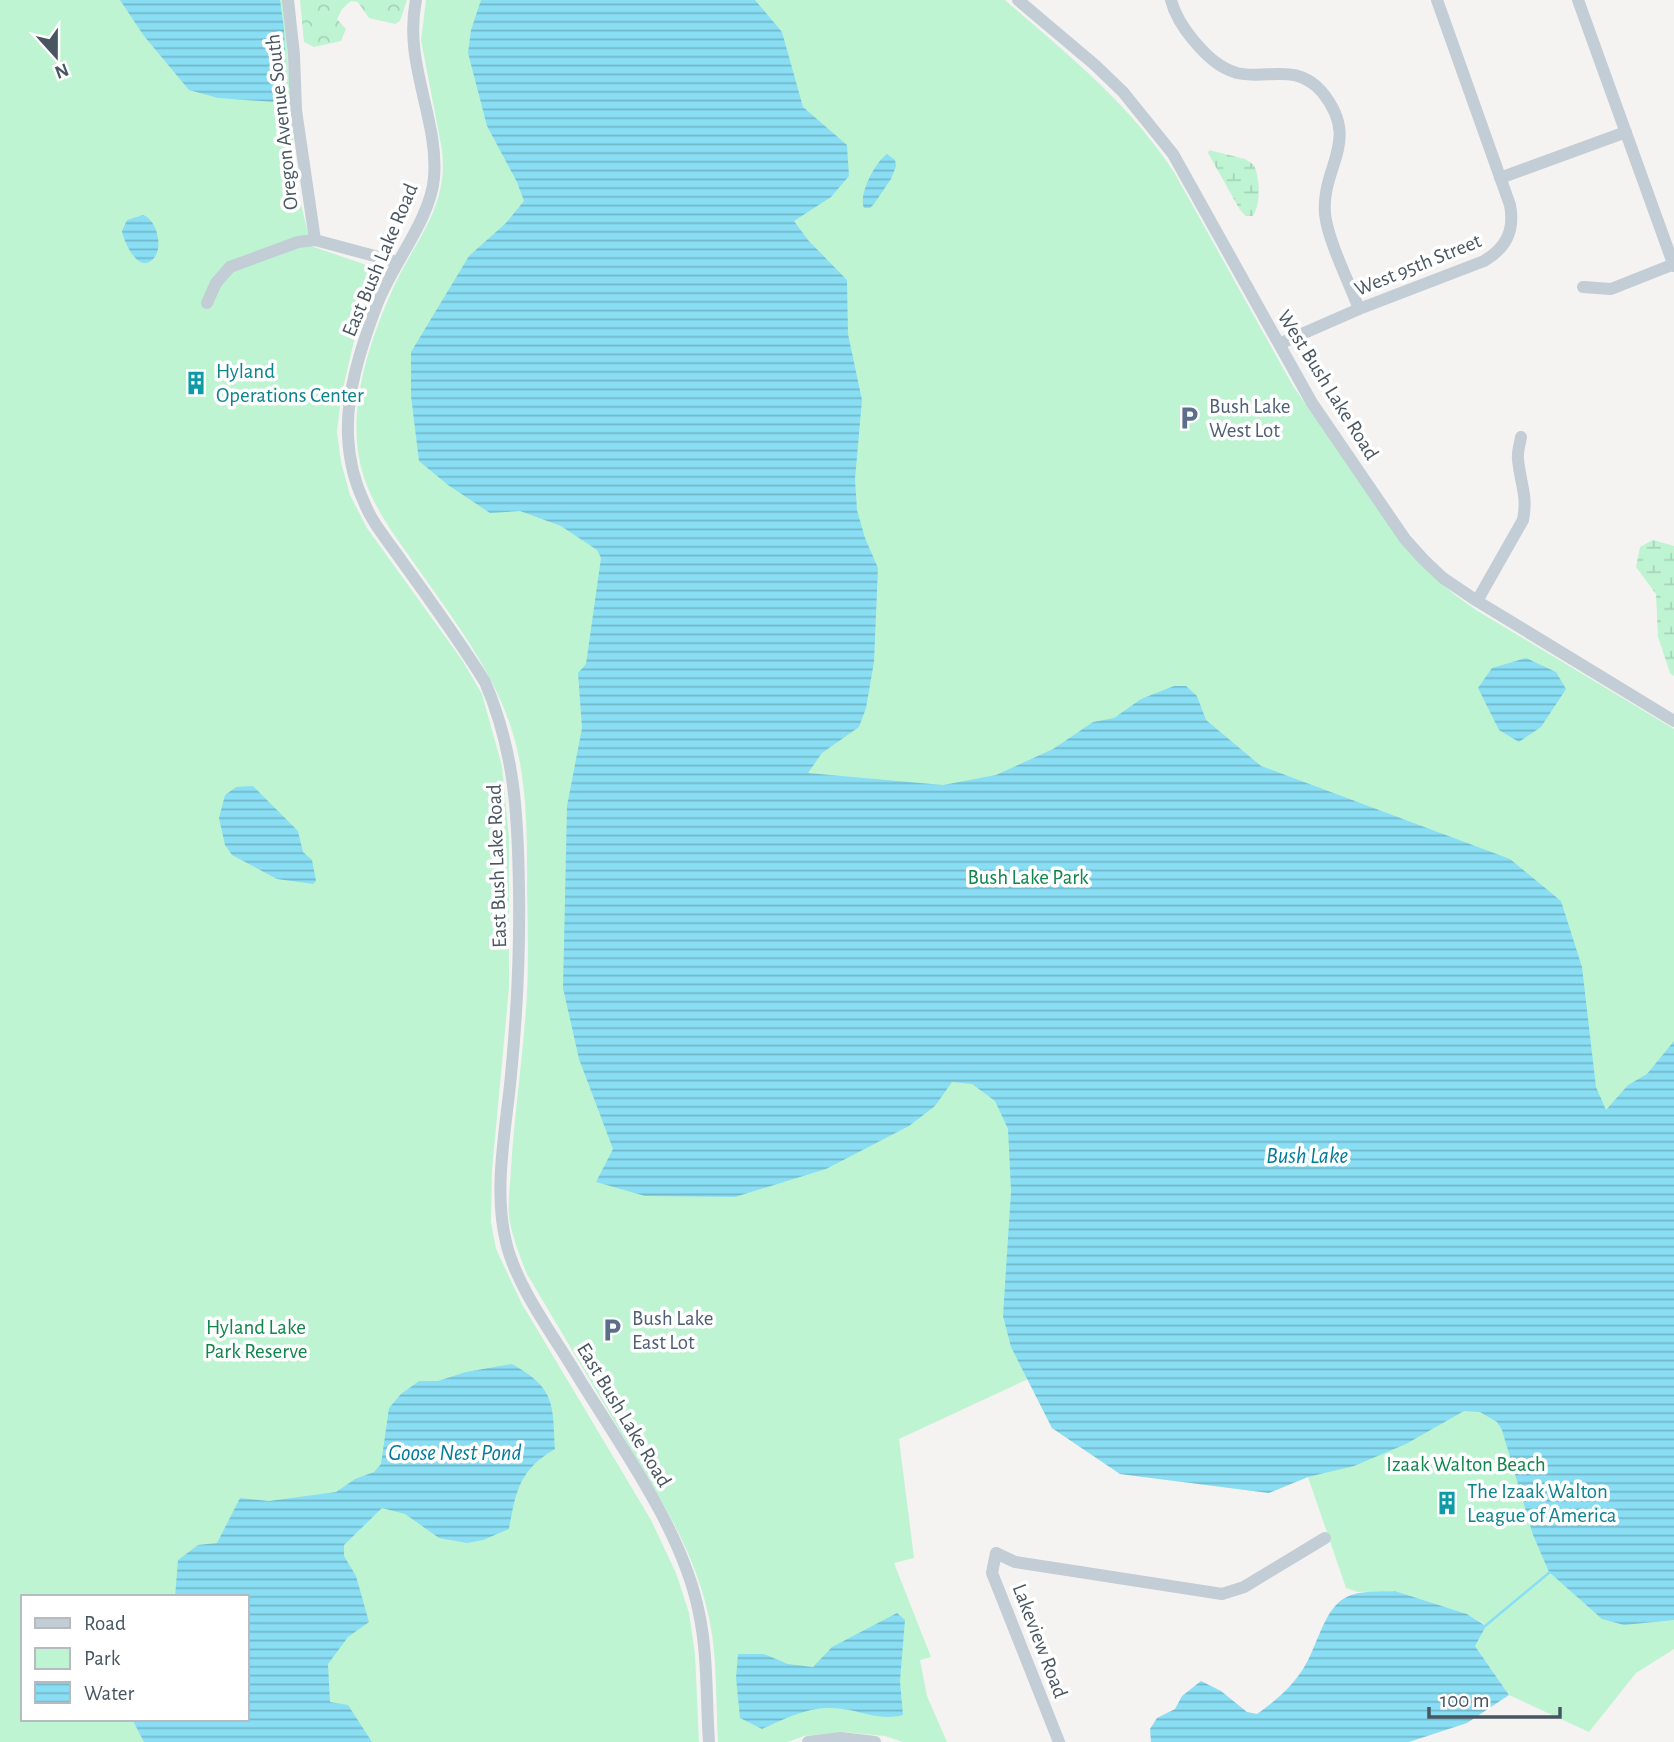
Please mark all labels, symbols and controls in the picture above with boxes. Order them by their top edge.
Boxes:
north arrow [21,21,91,91]
street label: Oregon Avenue South [262,33,302,211]
text: N [52,59,71,82]
street label: East Bush Lake Road [338,180,422,340]
street label: West 95th Street [1352,230,1485,300]
street label: West Bush Lake Road [1273,306,1383,464]
place label: Hyland Operations Center [216,361,364,406]
building icon: Hyland Operations Center [182,369,210,397]
place label: Bush Lake West Lot [1209,396,1291,441]
parking icon: Bush Lake West Lot [1175,404,1203,432]
street label: East Bush Lake Road [484,784,510,948]
park label: Bush Lake Park [967,867,1089,888]
water label: Bush Lake [1266,1145,1348,1168]
place label: Bush Lake East Lot [632,1308,714,1353]
parking icon: Bush Lake East Lot [598,1316,626,1344]
park label: Hyland Lake Park Reserve [204,1317,308,1362]
street label: East Bush Lake Road [573,1339,675,1491]
water label: Goose Nest Pond [388,1442,522,1465]
park label: Izaak Walton Beach [1386,1454,1546,1475]
place label: The Izaak Walton League of America [1467,1481,1617,1526]
building icon: The Izaak Walton League of America [1433,1489,1461,1517]
street label: Lakeview Road [1009,1581,1071,1701]
legend [21,1595,248,1721]
text: Road [84,1613,126,1634]
text: Park [84,1648,121,1669]
scale bar [1429,1676,1560,1720]
text: Water [84,1683,134,1704]
text: 100 m [1440,1690,1490,1711]

